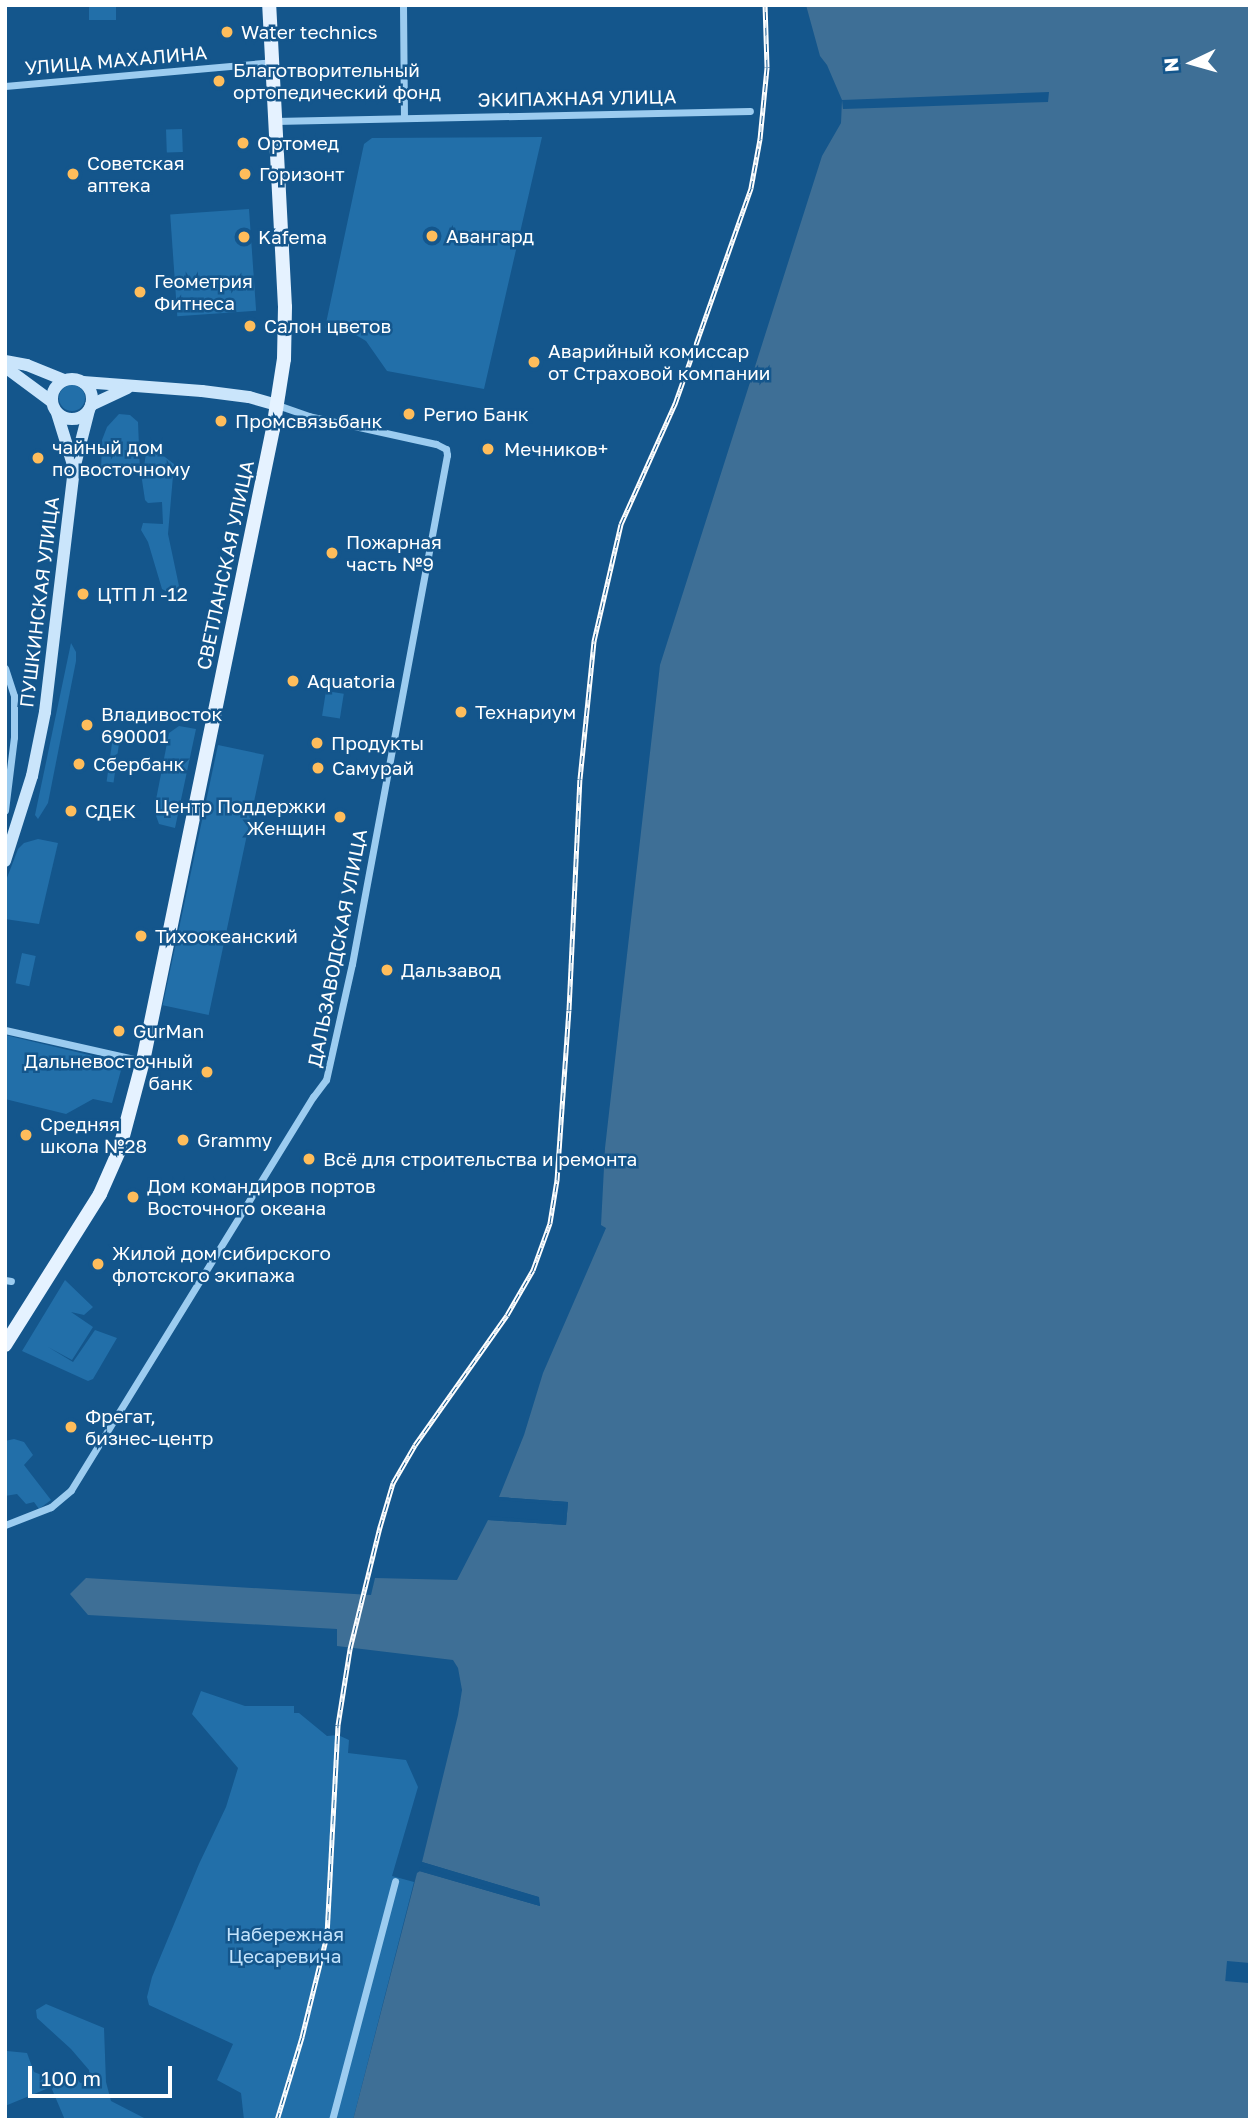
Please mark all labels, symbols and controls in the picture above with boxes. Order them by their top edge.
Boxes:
place label: Water technics [241,21,378,43]
marker: Water technics [219,24,235,40]
north arrow [1157,28,1227,98]
street label: УЛИЦА МАХАЛИНА [24,41,208,79]
text: N [1158,57,1183,73]
place label: Благотворительный ортопедический фонд [233,59,441,103]
marker: Благотворительный ортопедический фонд [211,73,227,89]
street label: ЭКИПАЖНАЯ УЛИЦА [477,85,677,111]
place label: Ортомед [257,132,339,154]
marker: Ортомед [235,135,251,151]
place label: Советская аптека [87,152,185,196]
place label: Горизонт [259,163,344,185]
marker: Советская аптека [65,166,81,182]
marker: Горизонт [237,166,253,182]
place label: Авангард [446,225,534,247]
place label: Kafema [258,226,327,248]
marker: Авангард [424,228,440,244]
marker: Kafema [236,229,252,245]
place label: Геометрия Фитнеса [154,270,253,314]
marker: Геометрия Фитнеса [132,284,148,300]
place label: Салон цветов [264,315,391,337]
marker: Салон цветов [242,318,258,334]
place label: Аварийный комиссар от Страховой компании [548,340,770,384]
marker: Аварийный комиссар от Страховой компании [526,354,542,370]
place label: Регио Банк [423,403,529,425]
marker: Регио Банк [401,406,417,422]
place label: Промсвязьбанк [235,410,382,432]
marker: Промсвязьбанк [213,413,229,429]
place label: чайный дом по восточному [52,436,190,480]
place label: Мечников+ [504,438,608,460]
marker: Мечников+ [478,439,498,459]
marker: чайный дом по восточному [30,450,46,466]
street label: СВЕТЛАНСКАЯ УЛИЦА [192,458,258,672]
street label: ПУШКИНСКАЯ УЛИЦА [15,495,63,709]
place label: Пожарная часть №9 [346,531,442,575]
marker: Пожарная часть №9 [324,545,340,561]
place label: ЦТП Л -12 [97,583,188,605]
marker: ЦТП Л -12 [75,586,91,602]
place label: Aquatoria [307,670,396,692]
marker: Aquatoria [285,673,301,689]
place label: Технариум [475,701,576,723]
place label: Владивосток 690001 [101,703,222,747]
marker: Технариум [453,704,469,720]
marker: Владивосток 690001 [79,717,95,733]
place label: Продукты [331,732,424,754]
marker: Продукты [309,735,325,751]
place label: Сбербанк [93,753,184,775]
marker: Сбербанк [71,756,87,772]
place label: Самурай [332,757,414,779]
marker: Самурай [310,760,326,776]
place label: Центр Поддержки Женщин [154,795,326,839]
place label: СДЕК [85,800,136,822]
marker: СДЕК [63,803,79,819]
marker: Центр Поддержки Женщин [332,809,348,825]
street label: ДАЛЬЗАВОДСКАЯ УЛИЦА [303,827,371,1069]
place label: Тихоокеанский [155,925,298,947]
marker: Тихоокеанский [133,928,149,944]
place label: Дальзавод [401,959,501,981]
marker: Дальзавод [379,962,395,978]
place label: GurMan [133,1020,204,1042]
marker: GurMan [111,1023,127,1039]
place label: Дальневосточный банк [24,1050,193,1094]
marker: Дальневосточный банк [199,1064,215,1080]
place label: Средняя школа №28 [40,1113,147,1157]
marker: Средняя школа №28 [18,1127,34,1143]
place label: Grammy [197,1129,272,1151]
marker: Grammy [175,1132,191,1148]
place label: Всё для строительства и ремонта [323,1148,637,1170]
marker: Всё для строительства и ремонта [301,1151,317,1167]
place label: Дом командиров портов Восточного океана [147,1175,376,1219]
marker: Дом командиров портов Восточного океана [125,1189,141,1205]
place label: Жилой дом сибирского флотского экипажа [112,1242,331,1286]
marker: Жилой дом сибирского флотского экипажа [90,1256,106,1272]
place label: Фрегат, бизнес-центр [85,1405,213,1449]
marker: Фрегат, бизнес-центр [63,1419,79,1435]
park label: Набережная Цесаревича [226,1923,344,1967]
scale bar [32,2052,175,2096]
text: 100 m [41,2065,101,2091]

